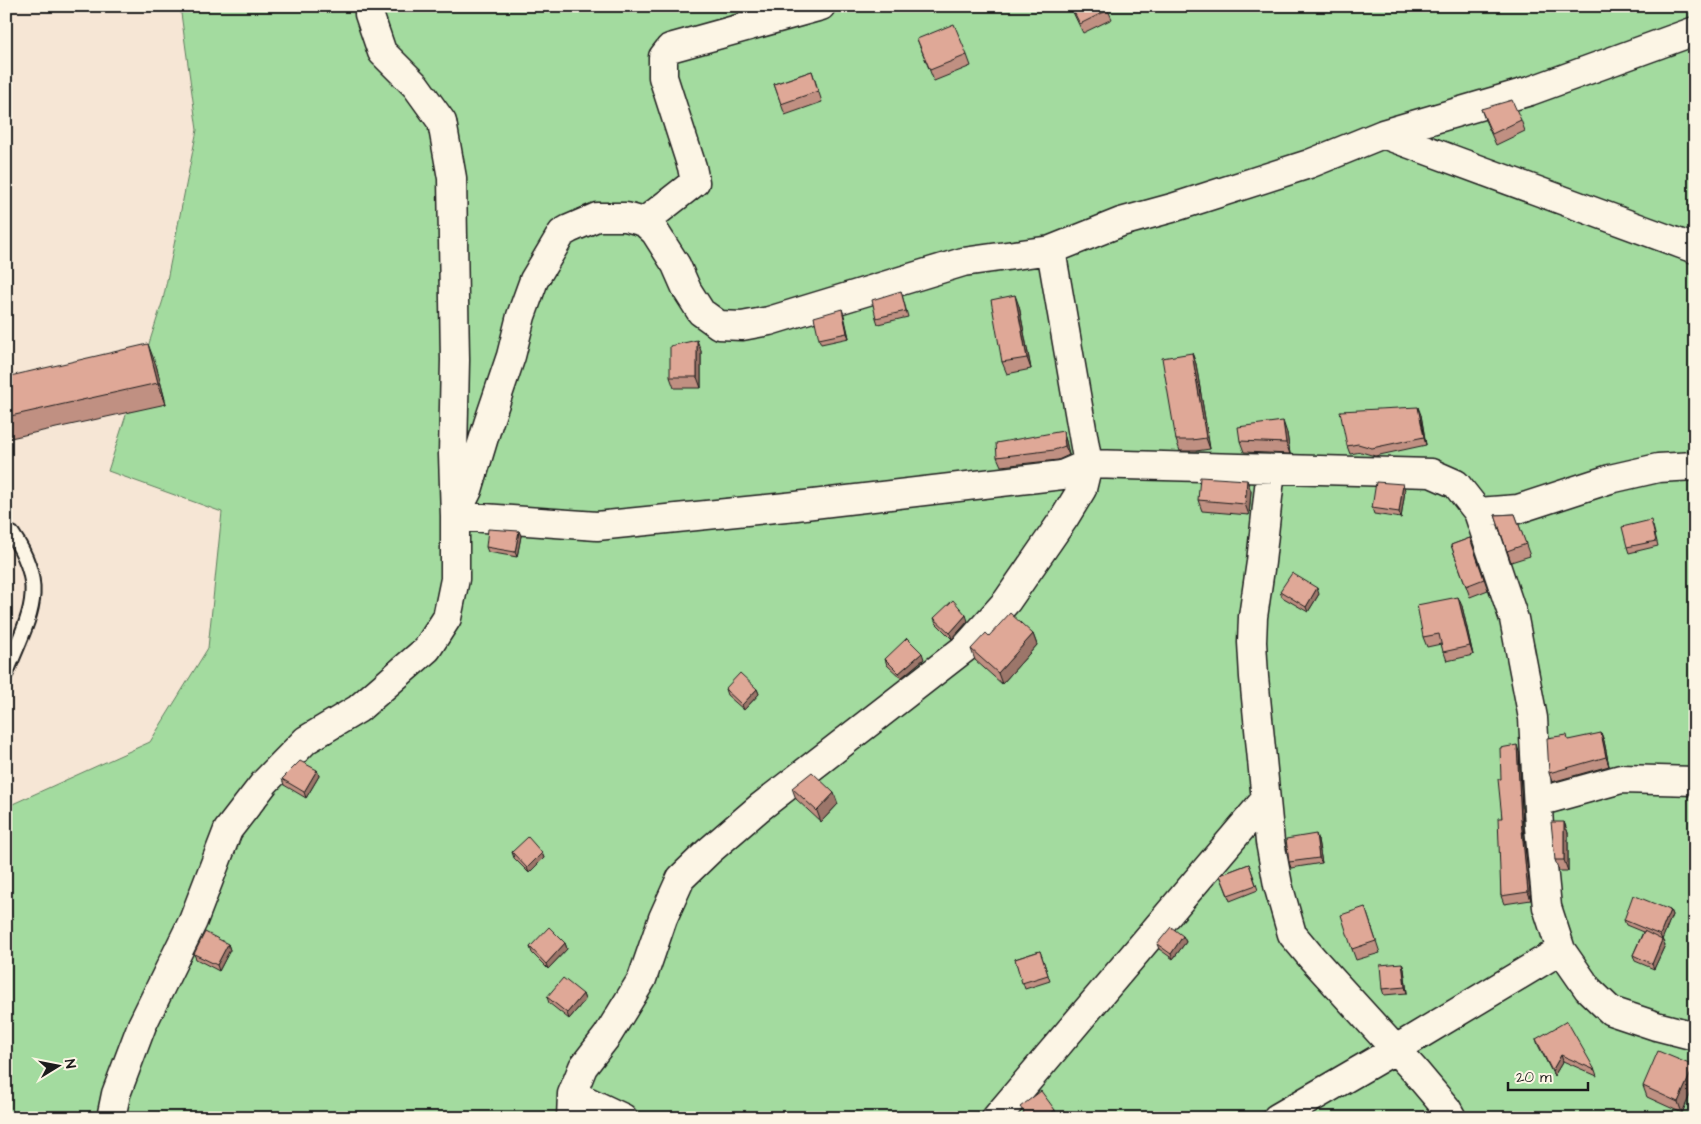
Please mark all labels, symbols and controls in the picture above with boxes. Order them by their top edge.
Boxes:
north arrow [32,1042,82,1092]
text: N [59,1058,80,1070]
scale bar [1508,1059,1588,1091]
text: 20 m [1516,1067,1552,1088]

